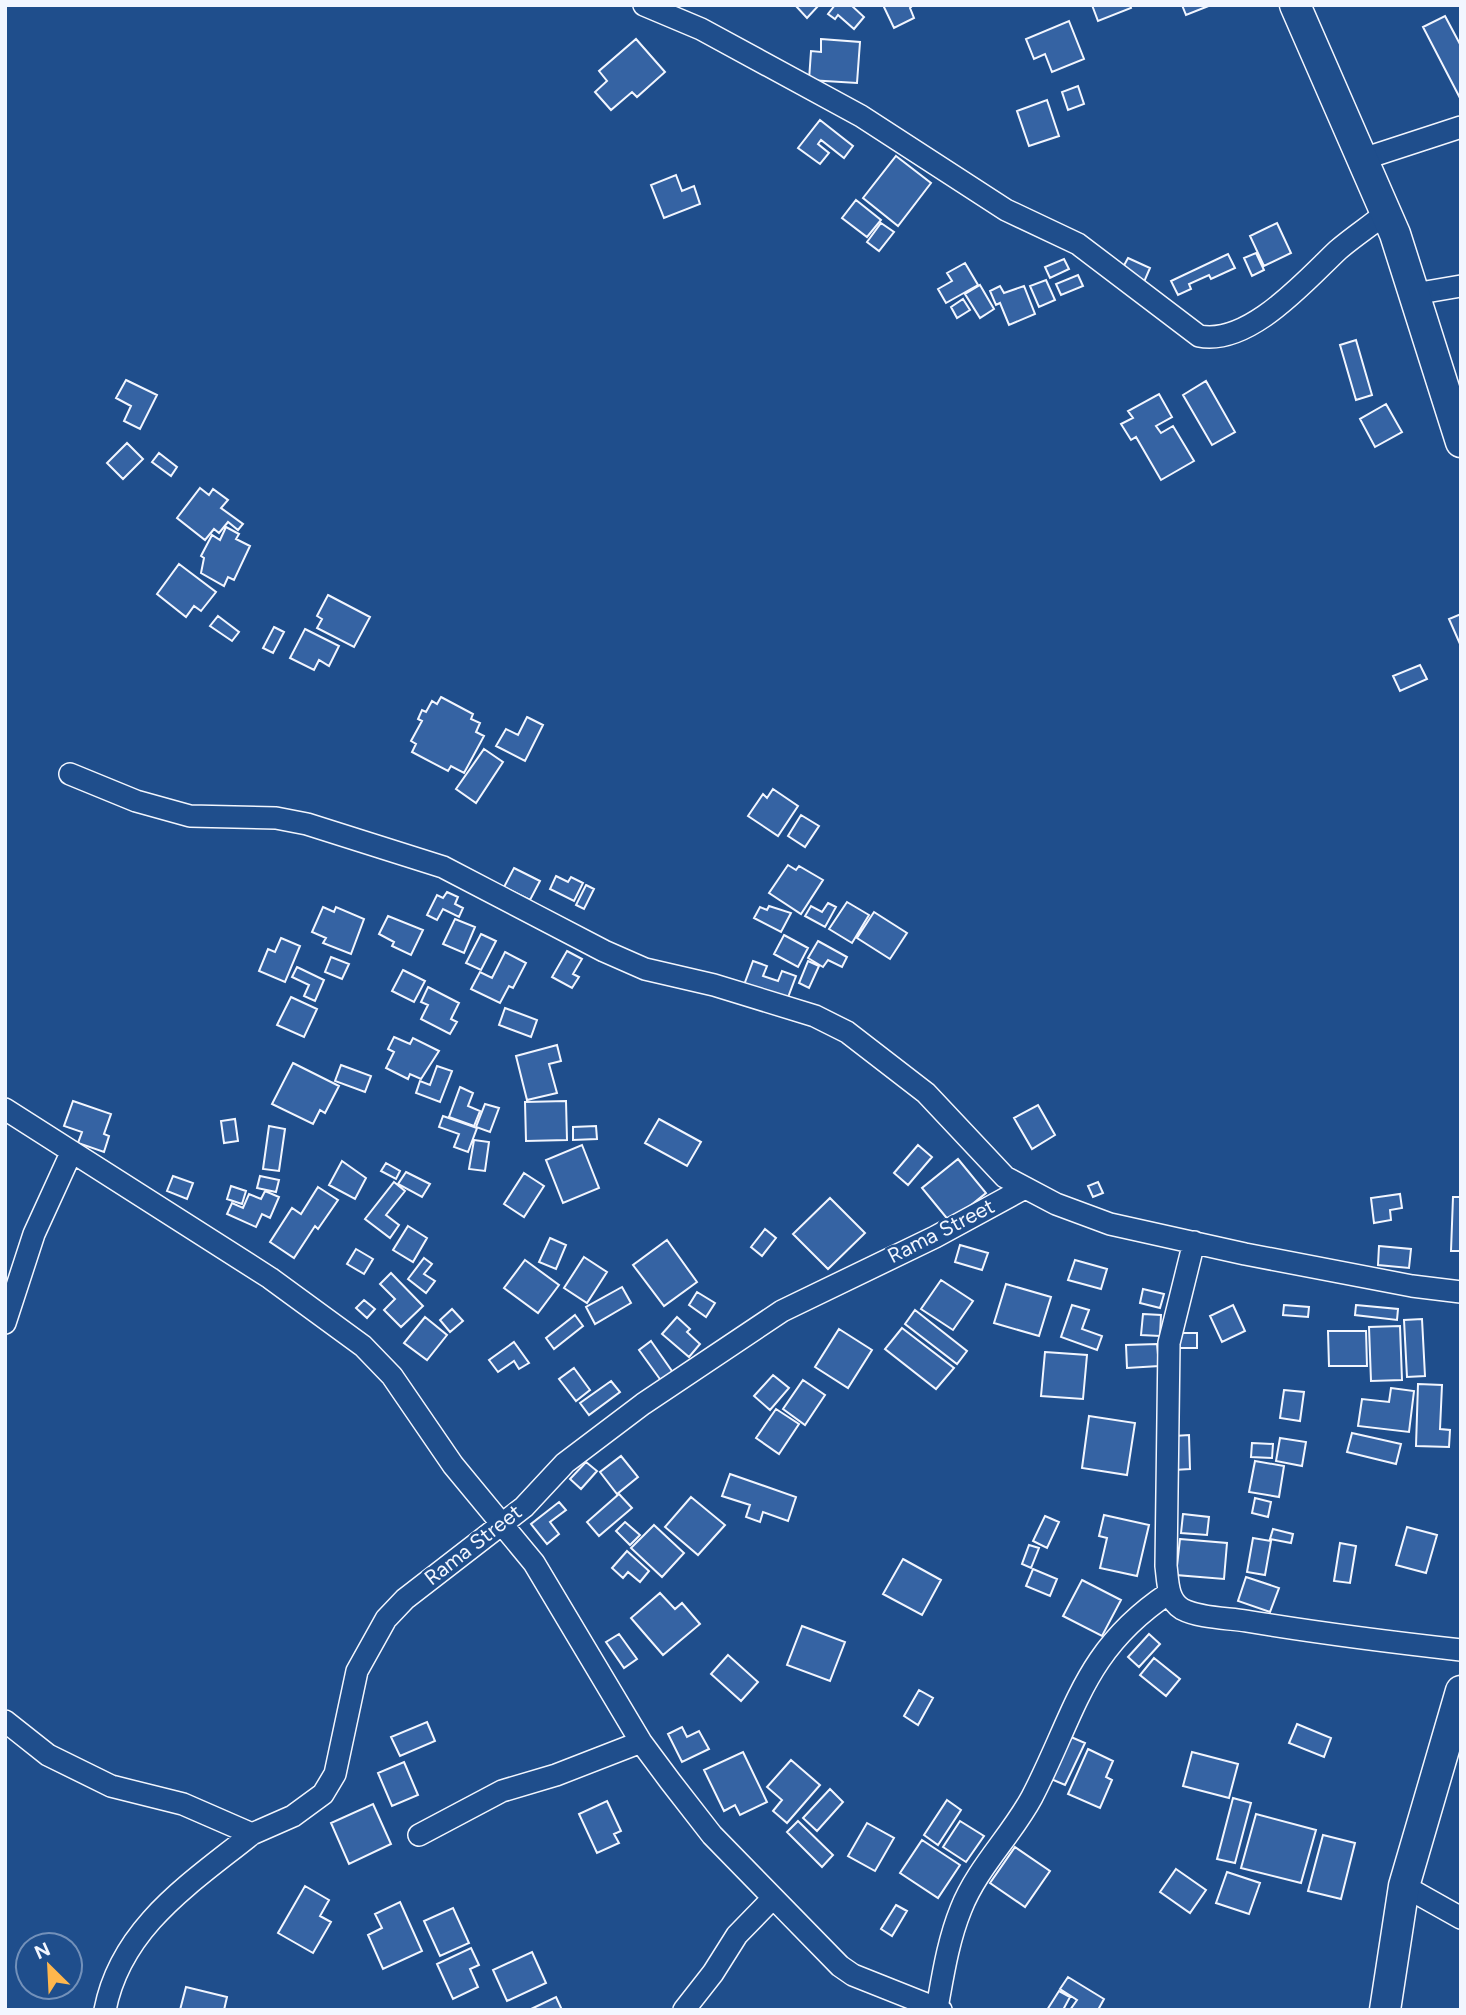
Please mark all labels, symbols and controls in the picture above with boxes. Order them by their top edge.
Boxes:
street label: Rama Street [883,1193,998,1268]
street label: Rama Street [419,1499,526,1590]
north arrow [14,1931,84,2001]
text: N [31,1937,54,1964]

